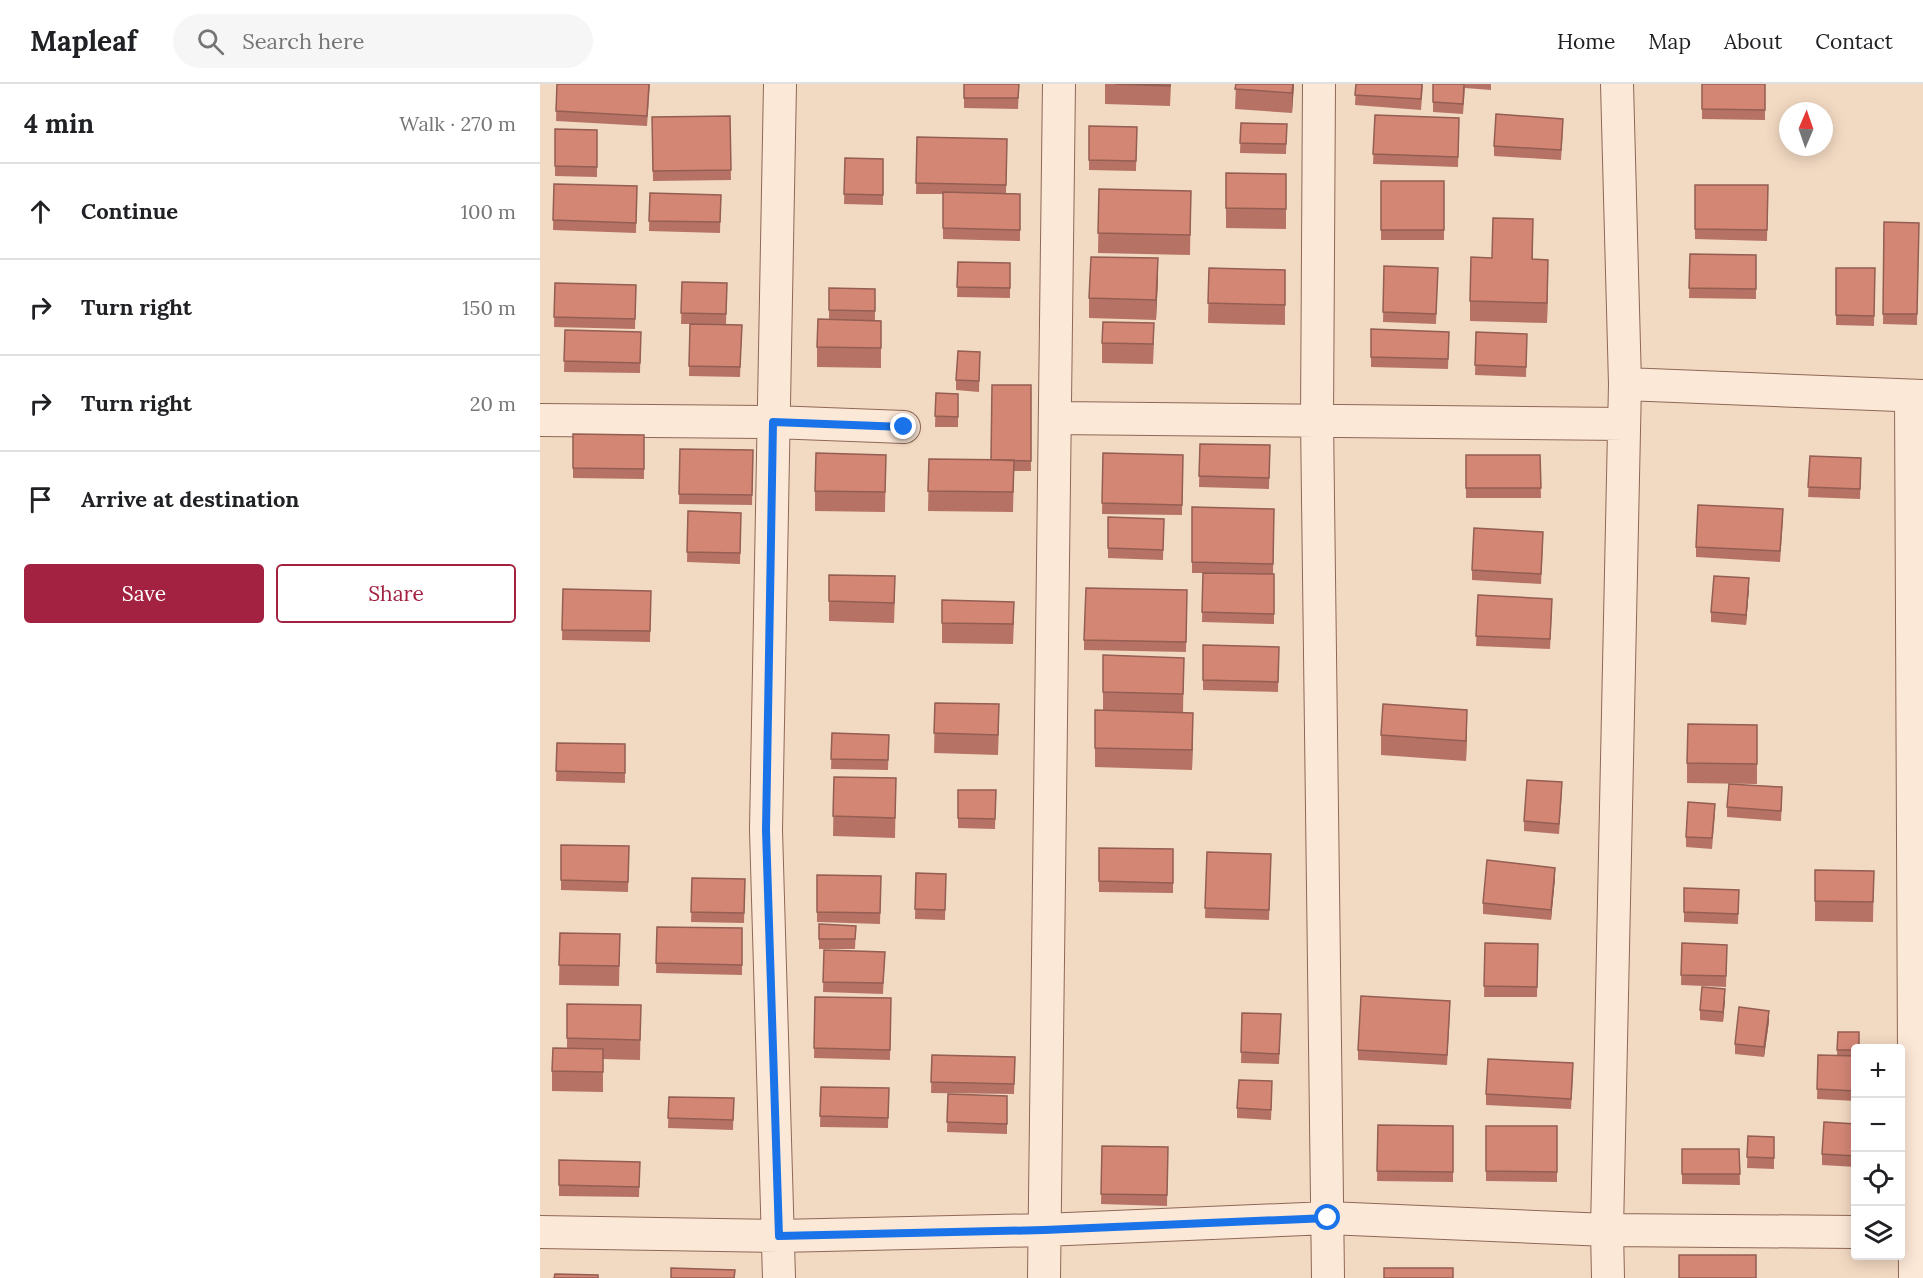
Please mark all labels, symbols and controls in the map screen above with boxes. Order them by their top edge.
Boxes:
search box [173,14,593,68]
text: Mapleaf [30,23,137,59]
icon: search [194,25,227,58]
text: Search here [242,27,364,55]
text: Home [1557,28,1615,55]
text: Map [1648,28,1691,55]
text: About [1724,28,1782,55]
text: Contact [1815,28,1893,55]
north arrow [1779,102,1833,156]
text: 4 min [24,107,94,140]
text: Walk · 270 m [399,111,516,136]
icon: ahead [24,195,57,228]
text: Continue [81,197,178,225]
text: 100 m [461,199,516,224]
icon: right [24,291,57,324]
text: Turn right [81,293,192,321]
text: 150 m [462,295,516,320]
icon: right [24,387,57,420]
text: Turn right [81,389,192,417]
text: 20 m [470,391,516,416]
route end [890,413,916,439]
icon: arrive [24,483,57,516]
text: Arrive at destination [81,485,299,513]
button: Save [24,564,264,623]
button: Share [276,564,516,623]
map controls [1851,1044,1905,1260]
button: + [1851,1044,1905,1098]
button: − [1851,1098,1905,1152]
button: locate [1851,1152,1905,1206]
route start [1314,1204,1340,1230]
button: layers [1851,1206,1905,1260]

